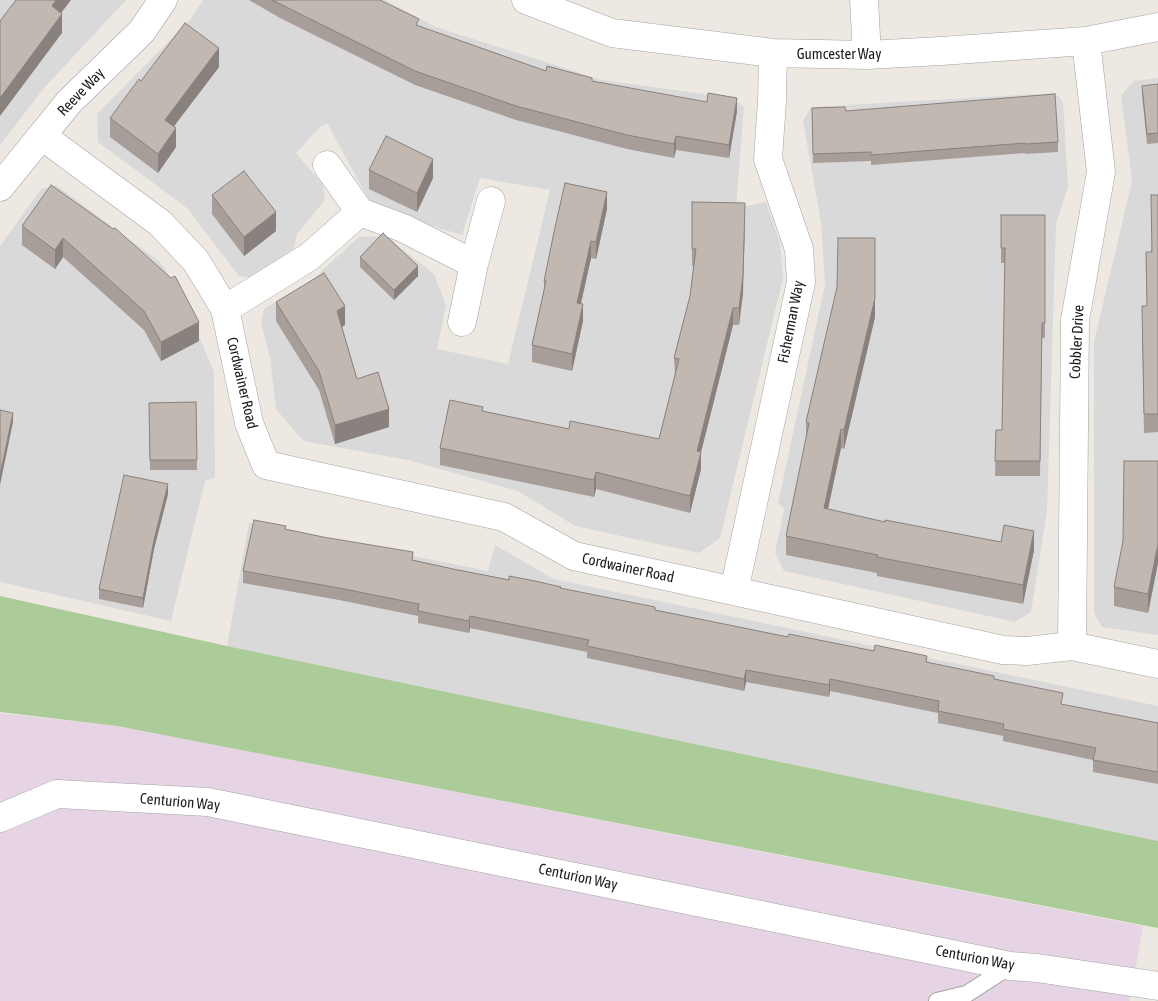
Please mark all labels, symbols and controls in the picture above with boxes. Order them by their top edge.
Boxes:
street label: Gumcester Way [797,45,881,63]
street label: Reeve Way [54,64,108,120]
street label: Fisherman Way [774,279,808,365]
street label: Cobbler Drive [1066,304,1088,380]
street label: Cordwainer Road [223,335,261,431]
street label: Cordwainer Road [580,549,676,587]
street label: Centurion Way [139,790,221,814]
street label: Centurion Way [537,860,619,894]
street label: Centurion Way [934,942,1016,974]

